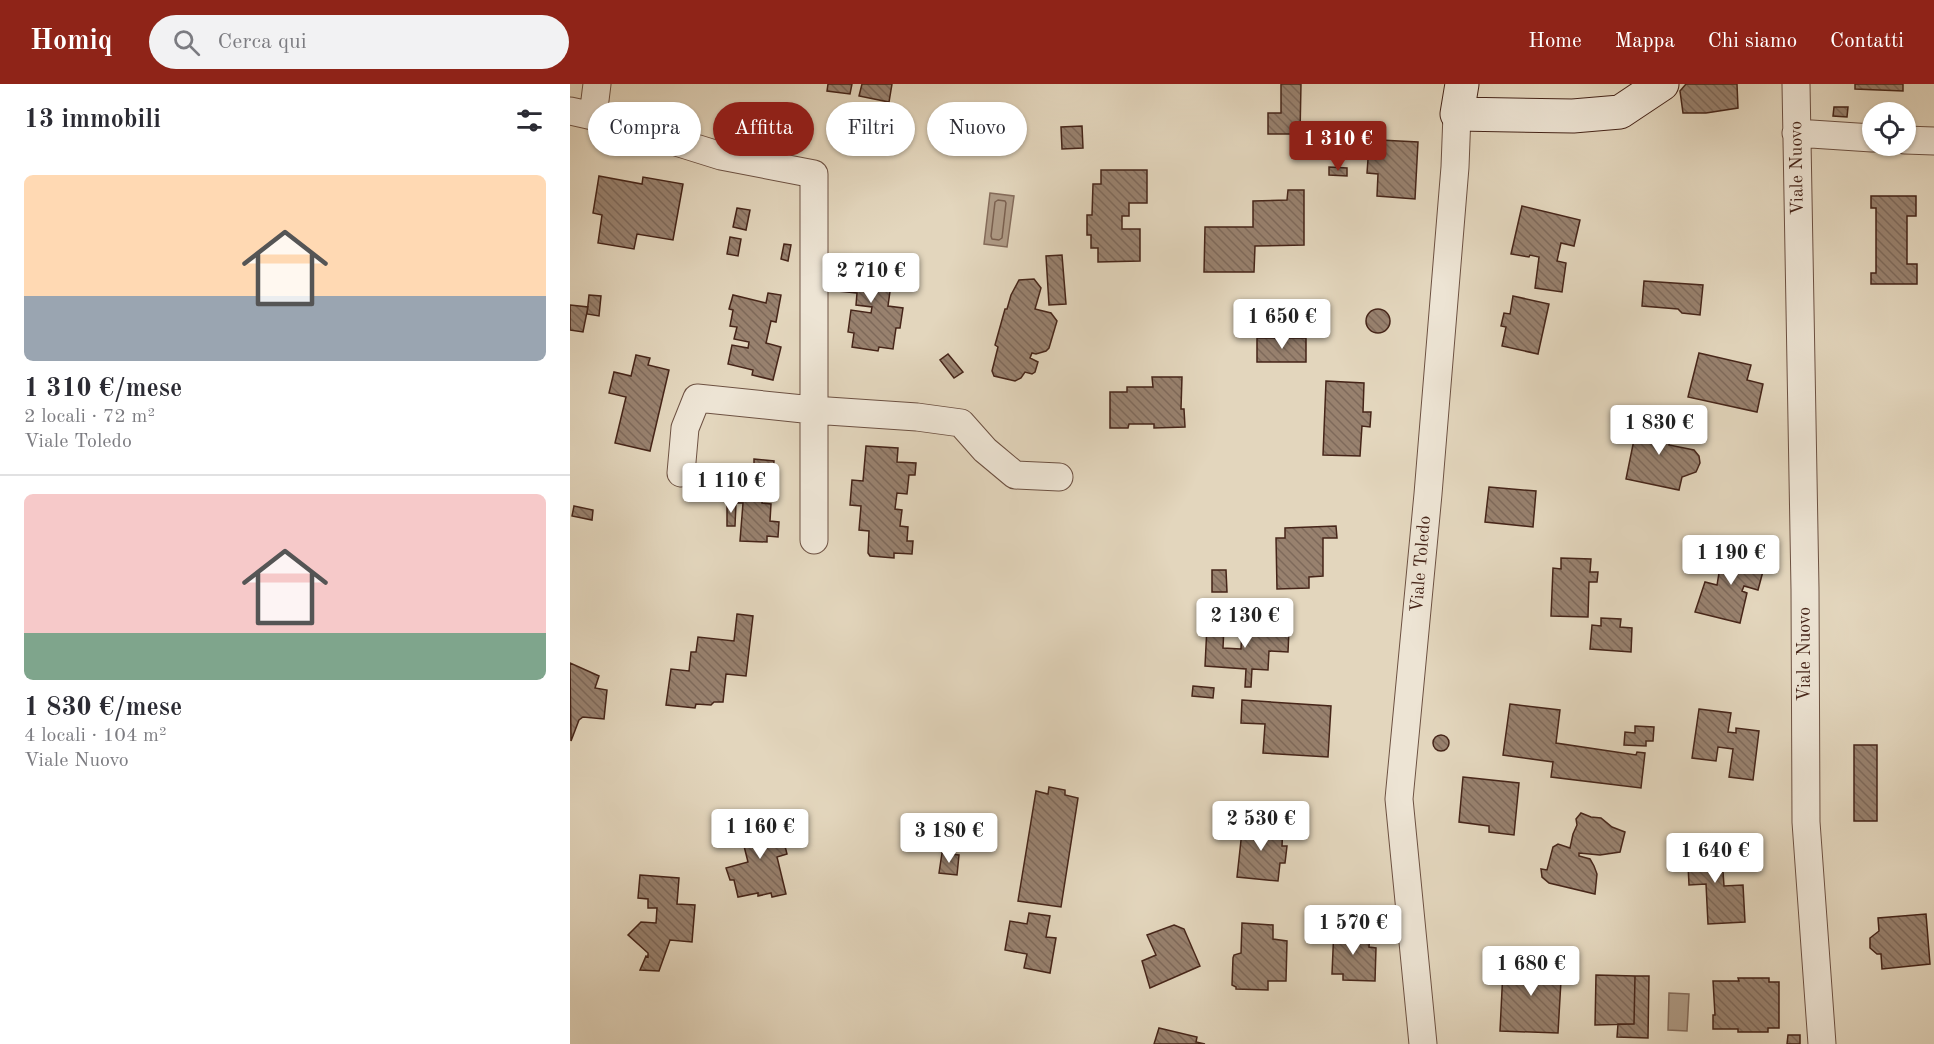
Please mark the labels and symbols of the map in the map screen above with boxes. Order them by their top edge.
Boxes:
pin: 1 310 € [1283,121,1393,172]
street label: Viale Nuovo [1787,121,1807,215]
pin: 2 710 € [816,253,926,304]
pin: 1 650 € [1227,299,1337,350]
pin: 1 830 € [1604,405,1714,456]
pin: 1 110 € [676,463,786,514]
street label: Viale Toledo [1408,515,1434,613]
pin: 1 190 € [1676,535,1786,586]
pin: 2 130 € [1190,598,1300,649]
street label: Viale Nuovo [1796,607,1814,701]
pin: 2 530 € [1206,801,1316,852]
pin: 1 160 € [705,809,815,860]
pin: 3 180 € [894,813,1004,864]
pin: 1 640 € [1660,833,1770,884]
pin: 1 570 € [1298,905,1408,956]
pin: 1 680 € [1476,946,1586,997]

